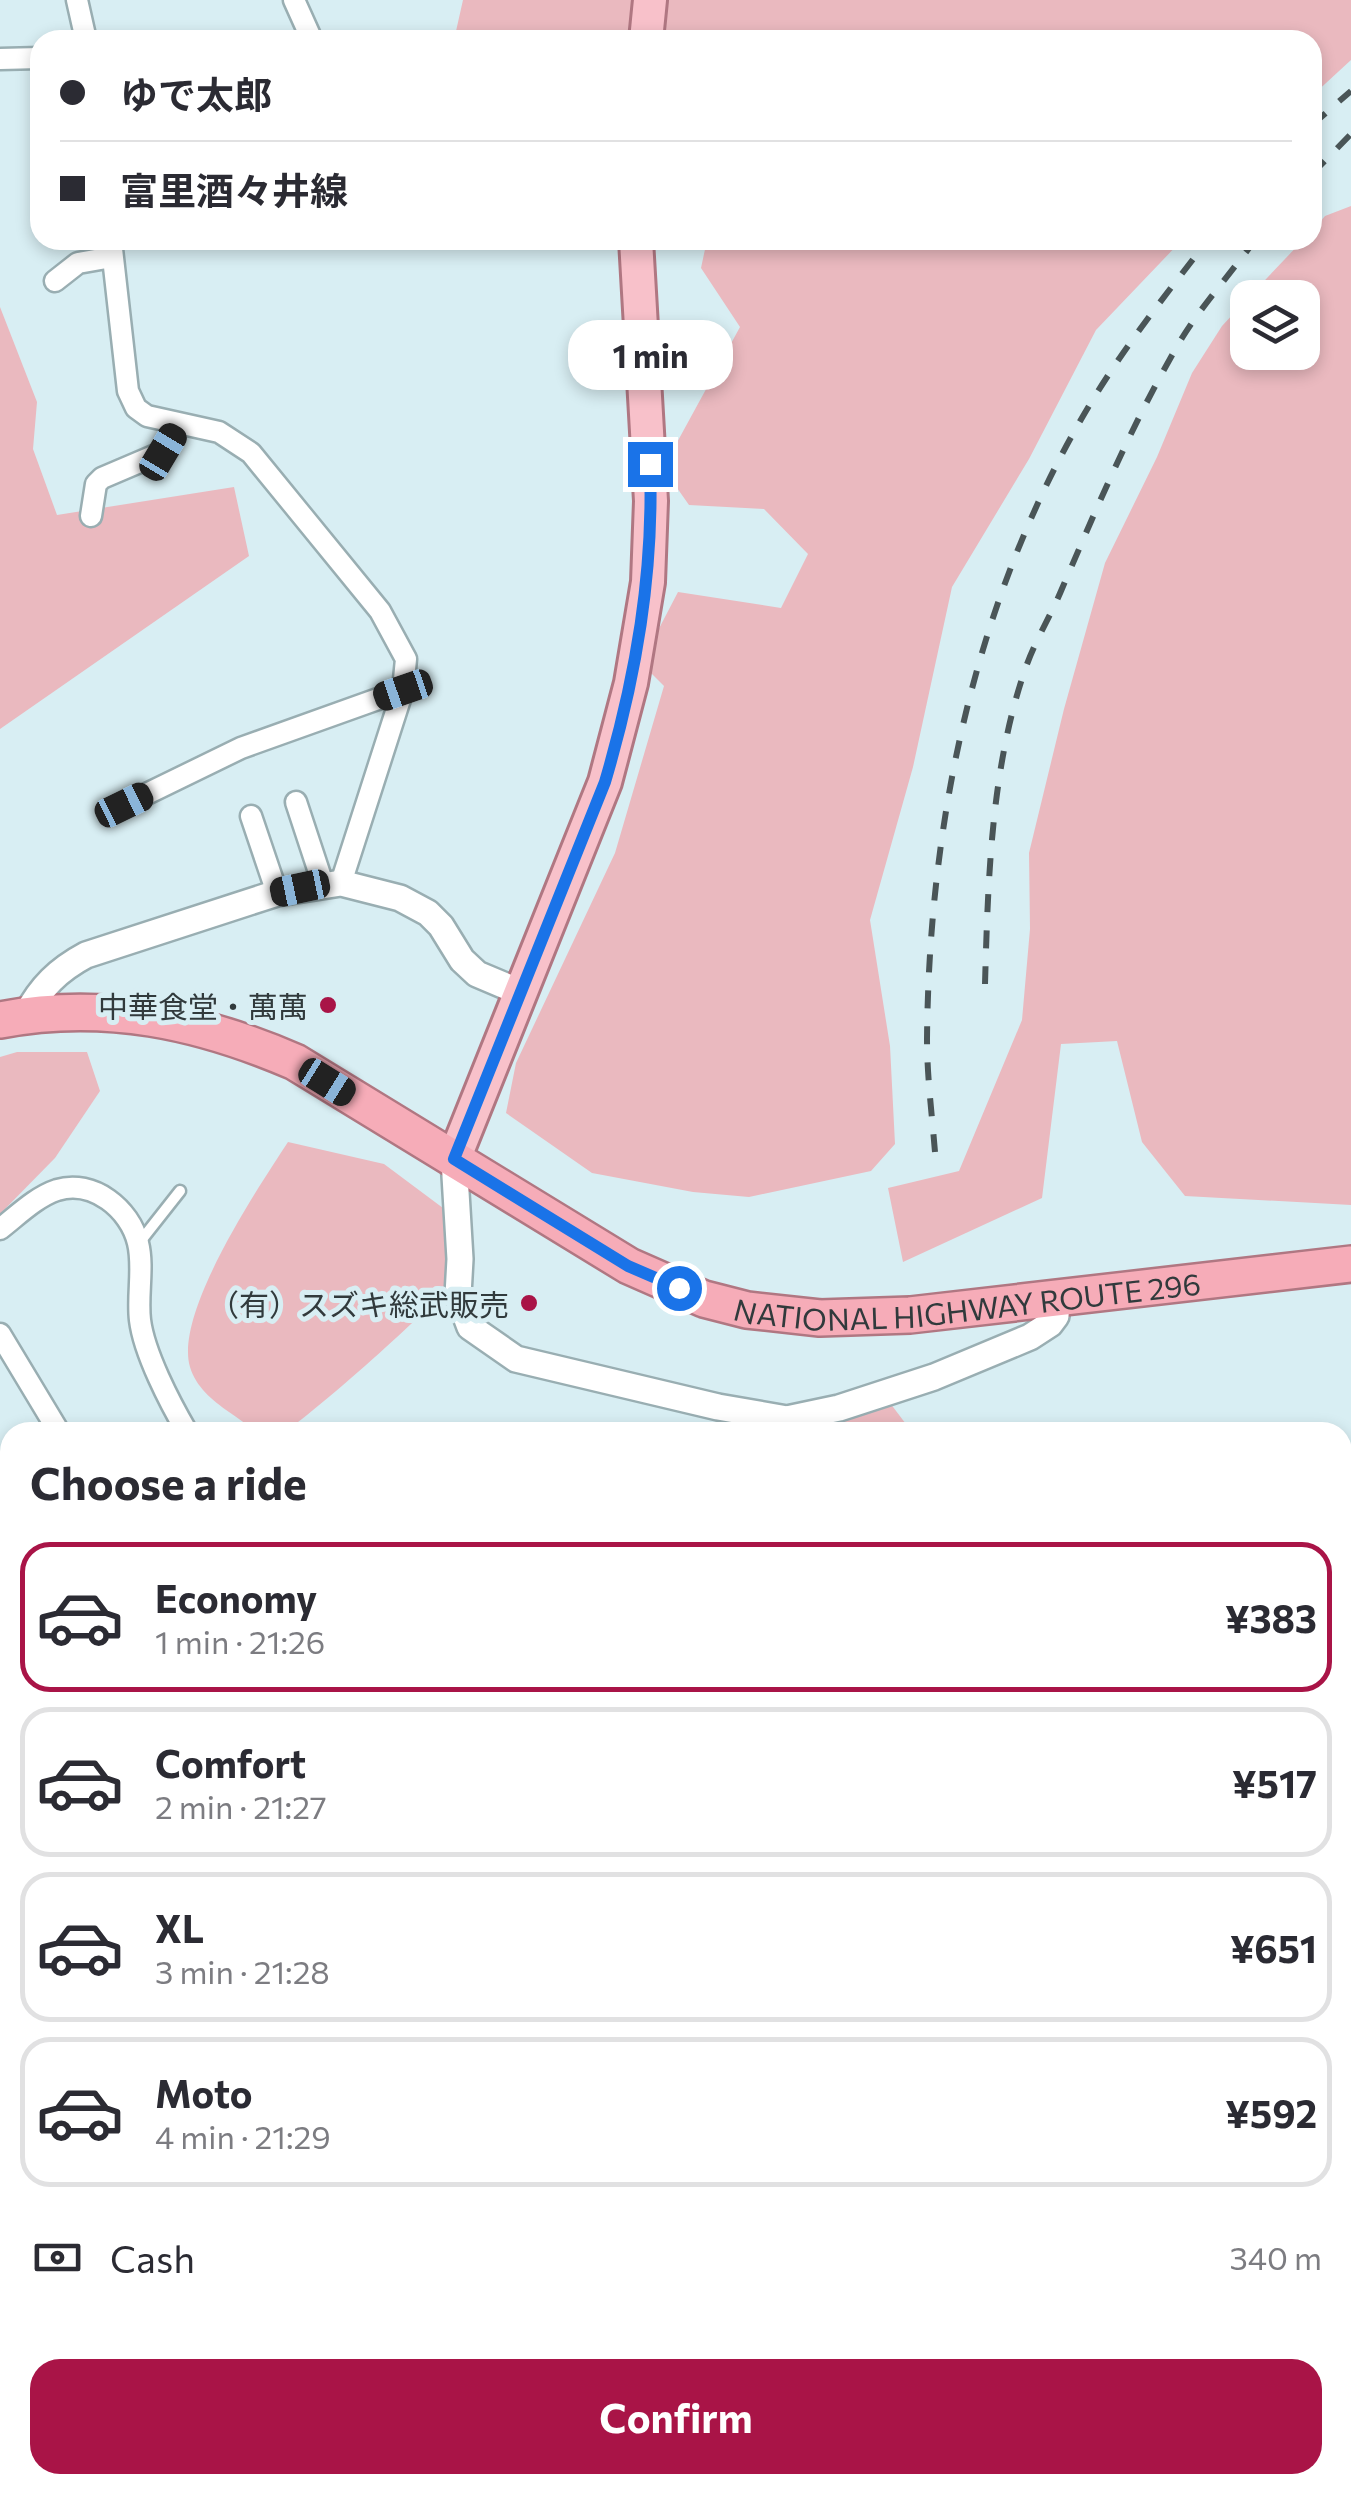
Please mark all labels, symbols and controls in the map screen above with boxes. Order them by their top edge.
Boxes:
text: ゆで太郎 [120,70,272,117]
text: 富里酒々井線 [120,166,348,213]
map controls [1230,280,1320,370]
button: layers [1230,280,1320,370]
callout: 1 min [568,319,732,389]
text: 1 min [613,335,688,375]
car [135,419,191,485]
route end [628,442,673,487]
car [370,666,436,714]
car [90,778,158,832]
car [268,867,332,909]
place label: 中華食堂・萬萬 [98,987,308,1024]
marker: 中華食堂・萬萬 [317,994,339,1016]
car [294,1053,360,1111]
street label: NATIONAL HIGHWAY ROUTE 296 [730,1263,1202,1337]
route start [657,1266,702,1311]
place label: （有）スズキ総武販売 [209,1285,509,1322]
marker: （有）スズキ総武販売 [518,1292,540,1314]
text: Choose a ride [30,1454,307,1509]
icon: car [35,1572,125,1662]
text: Economy [155,1574,317,1621]
text: ¥383 [1225,1594,1317,1641]
text: 1 min · 21:26 [155,1621,325,1661]
icon: car [35,1737,125,1827]
text: Comfort [155,1739,306,1786]
text: ¥517 [1232,1759,1317,1806]
text: 2 min · 21:27 [155,1786,327,1826]
icon: car [35,1902,125,1992]
text: XL [155,1904,204,1951]
text: ¥651 [1230,1924,1317,1971]
text: 3 min · 21:28 [155,1951,330,1991]
icon: car [35,2067,125,2157]
text: Moto [155,2069,253,2116]
text: ¥592 [1225,2089,1317,2136]
text: 4 min · 21:29 [155,2116,331,2156]
icon: cash [30,2230,85,2285]
text: Cash [110,2234,195,2281]
text: 340 m [1230,2237,1322,2277]
button: Confirm [30,2359,1322,2474]

